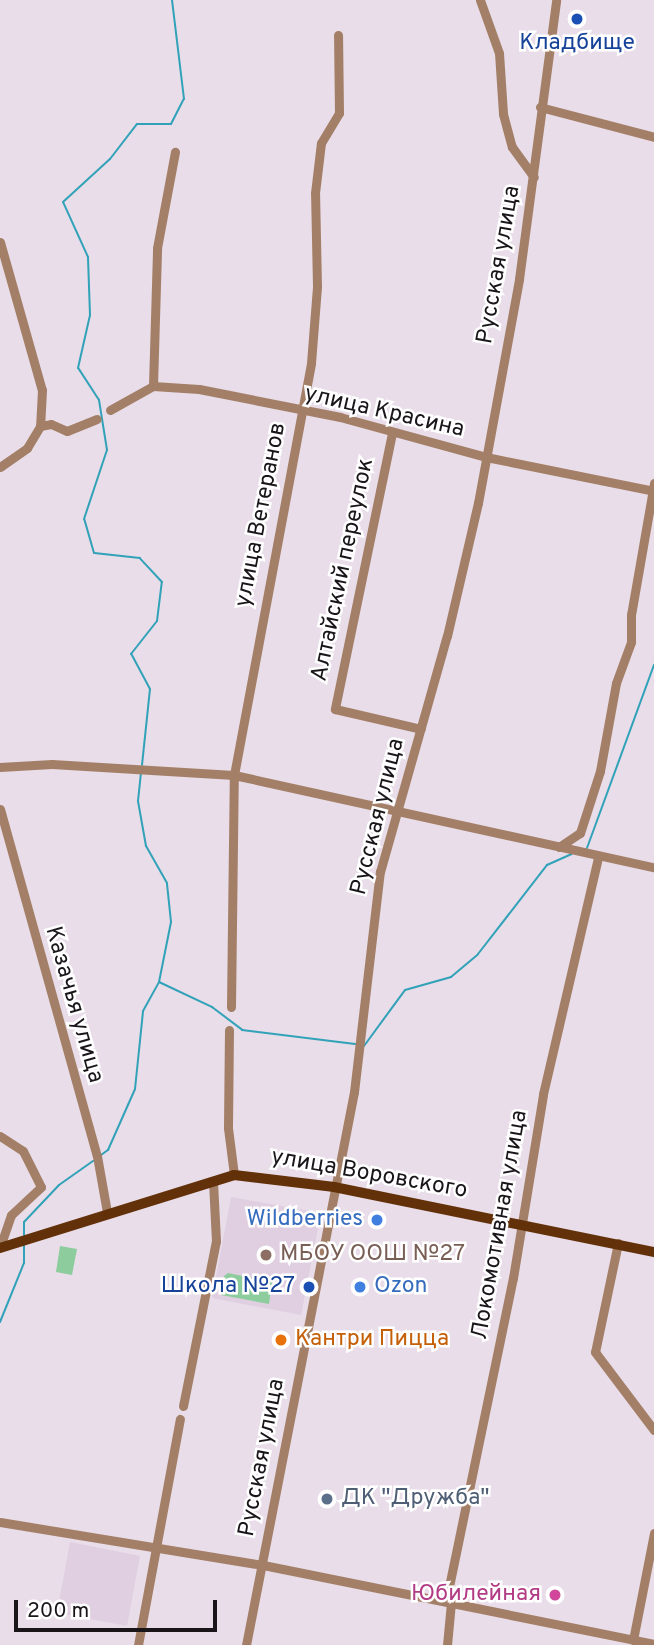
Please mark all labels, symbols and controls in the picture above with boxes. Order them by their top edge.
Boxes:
marker: Кладбище [569,11,585,27]
place label: Кладбище [519,30,635,58]
street label: Русская улица [472,184,528,346]
street label: улица Красина [301,381,467,445]
street label: улица Ветеранов [231,420,293,610]
street label: Алтайский переулок [307,456,381,684]
street label: Русская улица [346,736,412,898]
street label: Казачья улица [38,924,108,1086]
street label: Локомотивная улица [467,1108,535,1342]
street label: улица Воровского [269,1144,469,1206]
place label: Wildberries [247,1206,363,1234]
marker: Wildberries [369,1212,385,1228]
place label: МБОУ ООШ №27 [280,1241,466,1269]
marker: МБОУ ООШ №27 [258,1247,274,1263]
place label: Школа №27 [161,1273,295,1301]
place label: Ozon [374,1273,427,1301]
marker: Школа №27 [301,1279,317,1295]
marker: Ozon [352,1279,368,1295]
place label: Кантри Пицца [295,1326,449,1354]
marker: Кантри Пицца [273,1332,289,1348]
street label: Русская улица [234,1377,292,1539]
place label: ДК "Дружба" [341,1485,490,1513]
marker: ДК "Дружба" [319,1491,335,1507]
place label: Юбилейная [411,1581,541,1609]
scale bar [18,1586,220,1630]
marker: Юбилейная [547,1587,563,1603]
text: 200 m [27,1598,89,1625]

